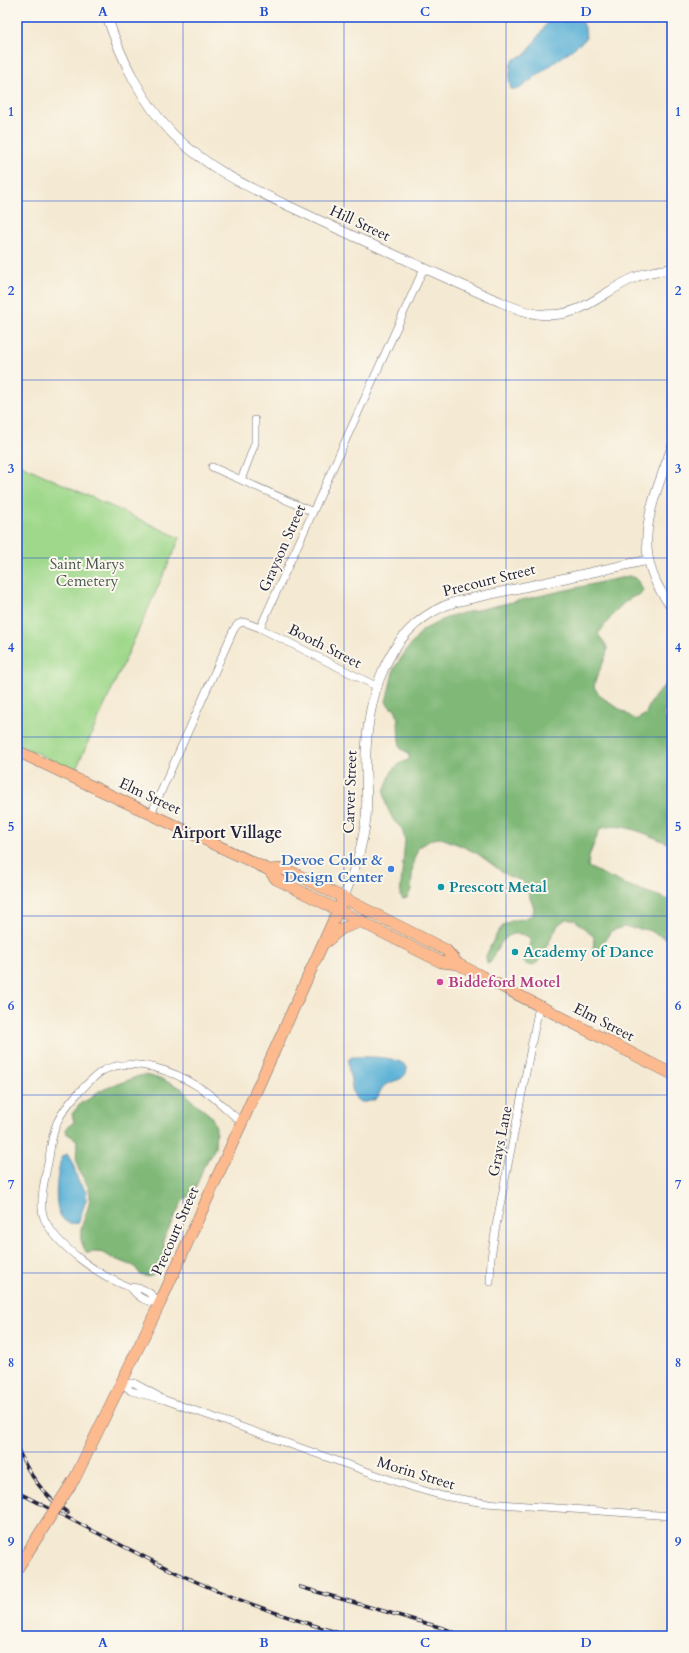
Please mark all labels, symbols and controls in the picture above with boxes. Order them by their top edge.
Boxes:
text: A [98,3,108,21]
text: B [259,3,269,21]
text: C [420,3,430,21]
text: D [580,3,592,21]
text: 1 [8,103,14,121]
text: 1 [675,103,681,121]
street label: Hill Street [327,200,394,246]
text: 2 [8,282,15,300]
text: 2 [675,282,682,300]
text: 3 [8,460,15,478]
text: 3 [675,460,682,478]
street label: Grayson Street [254,501,310,595]
park label: Saint Marys Cemetery [50,554,124,591]
street label: Precourt Street [441,559,538,601]
street label: Booth Street [285,619,365,673]
text: 4 [8,639,15,657]
text: 4 [675,639,682,657]
street label: Carver Street [339,750,361,834]
street label: Elm Street [116,773,184,819]
text: 5 [8,818,14,836]
text: 5 [675,818,681,836]
district label: Airport Village [172,822,282,844]
place label: Devoe Color & Design Center [281,850,384,887]
marker: Devoe Color & Design Center [386,864,396,874]
place label: Prescott Metal [449,877,548,897]
marker: Prescott Metal [436,882,446,892]
place label: Academy of Dance [523,942,654,962]
marker: Academy of Dance [510,947,520,957]
place label: Biddeford Motel [448,972,561,992]
marker: Biddeford Motel [435,977,445,987]
text: 6 [8,997,15,1015]
text: 6 [675,997,682,1015]
street label: Elm Street [570,998,638,1046]
street label: Grays Lane [483,1104,517,1178]
text: 7 [8,1176,15,1194]
text: 7 [675,1176,682,1194]
street label: Precourt Street [147,1183,203,1278]
text: 8 [8,1354,14,1372]
text: 8 [675,1354,681,1372]
street label: Morin Street [375,1452,458,1494]
text: 9 [8,1533,15,1551]
text: 9 [675,1533,682,1551]
text: A [98,1634,108,1652]
text: B [259,1634,269,1652]
text: C [420,1634,430,1652]
text: D [580,1634,592,1652]

